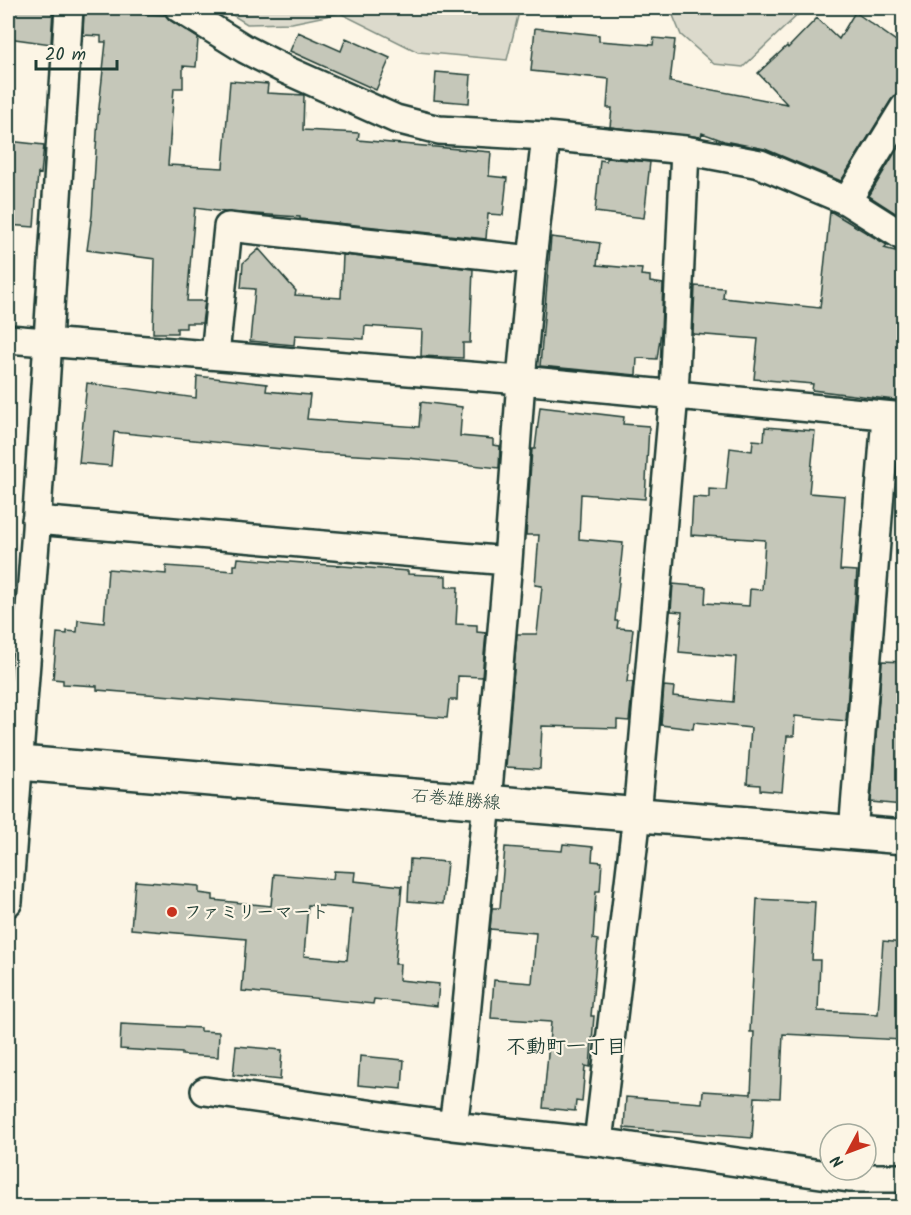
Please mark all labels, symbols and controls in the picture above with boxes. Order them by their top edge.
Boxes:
scale bar [36,33,117,71]
text: 20 m [45,41,86,70]
street label: 石巻雄勝線 [410,782,502,819]
place label: ファミリーマート [184,899,329,928]
marker: ファミリーマート [165,905,179,919]
district label: 不動町一丁目 [506,1032,626,1064]
north arrow [818,1122,878,1182]
text: N [825,1149,851,1173]

